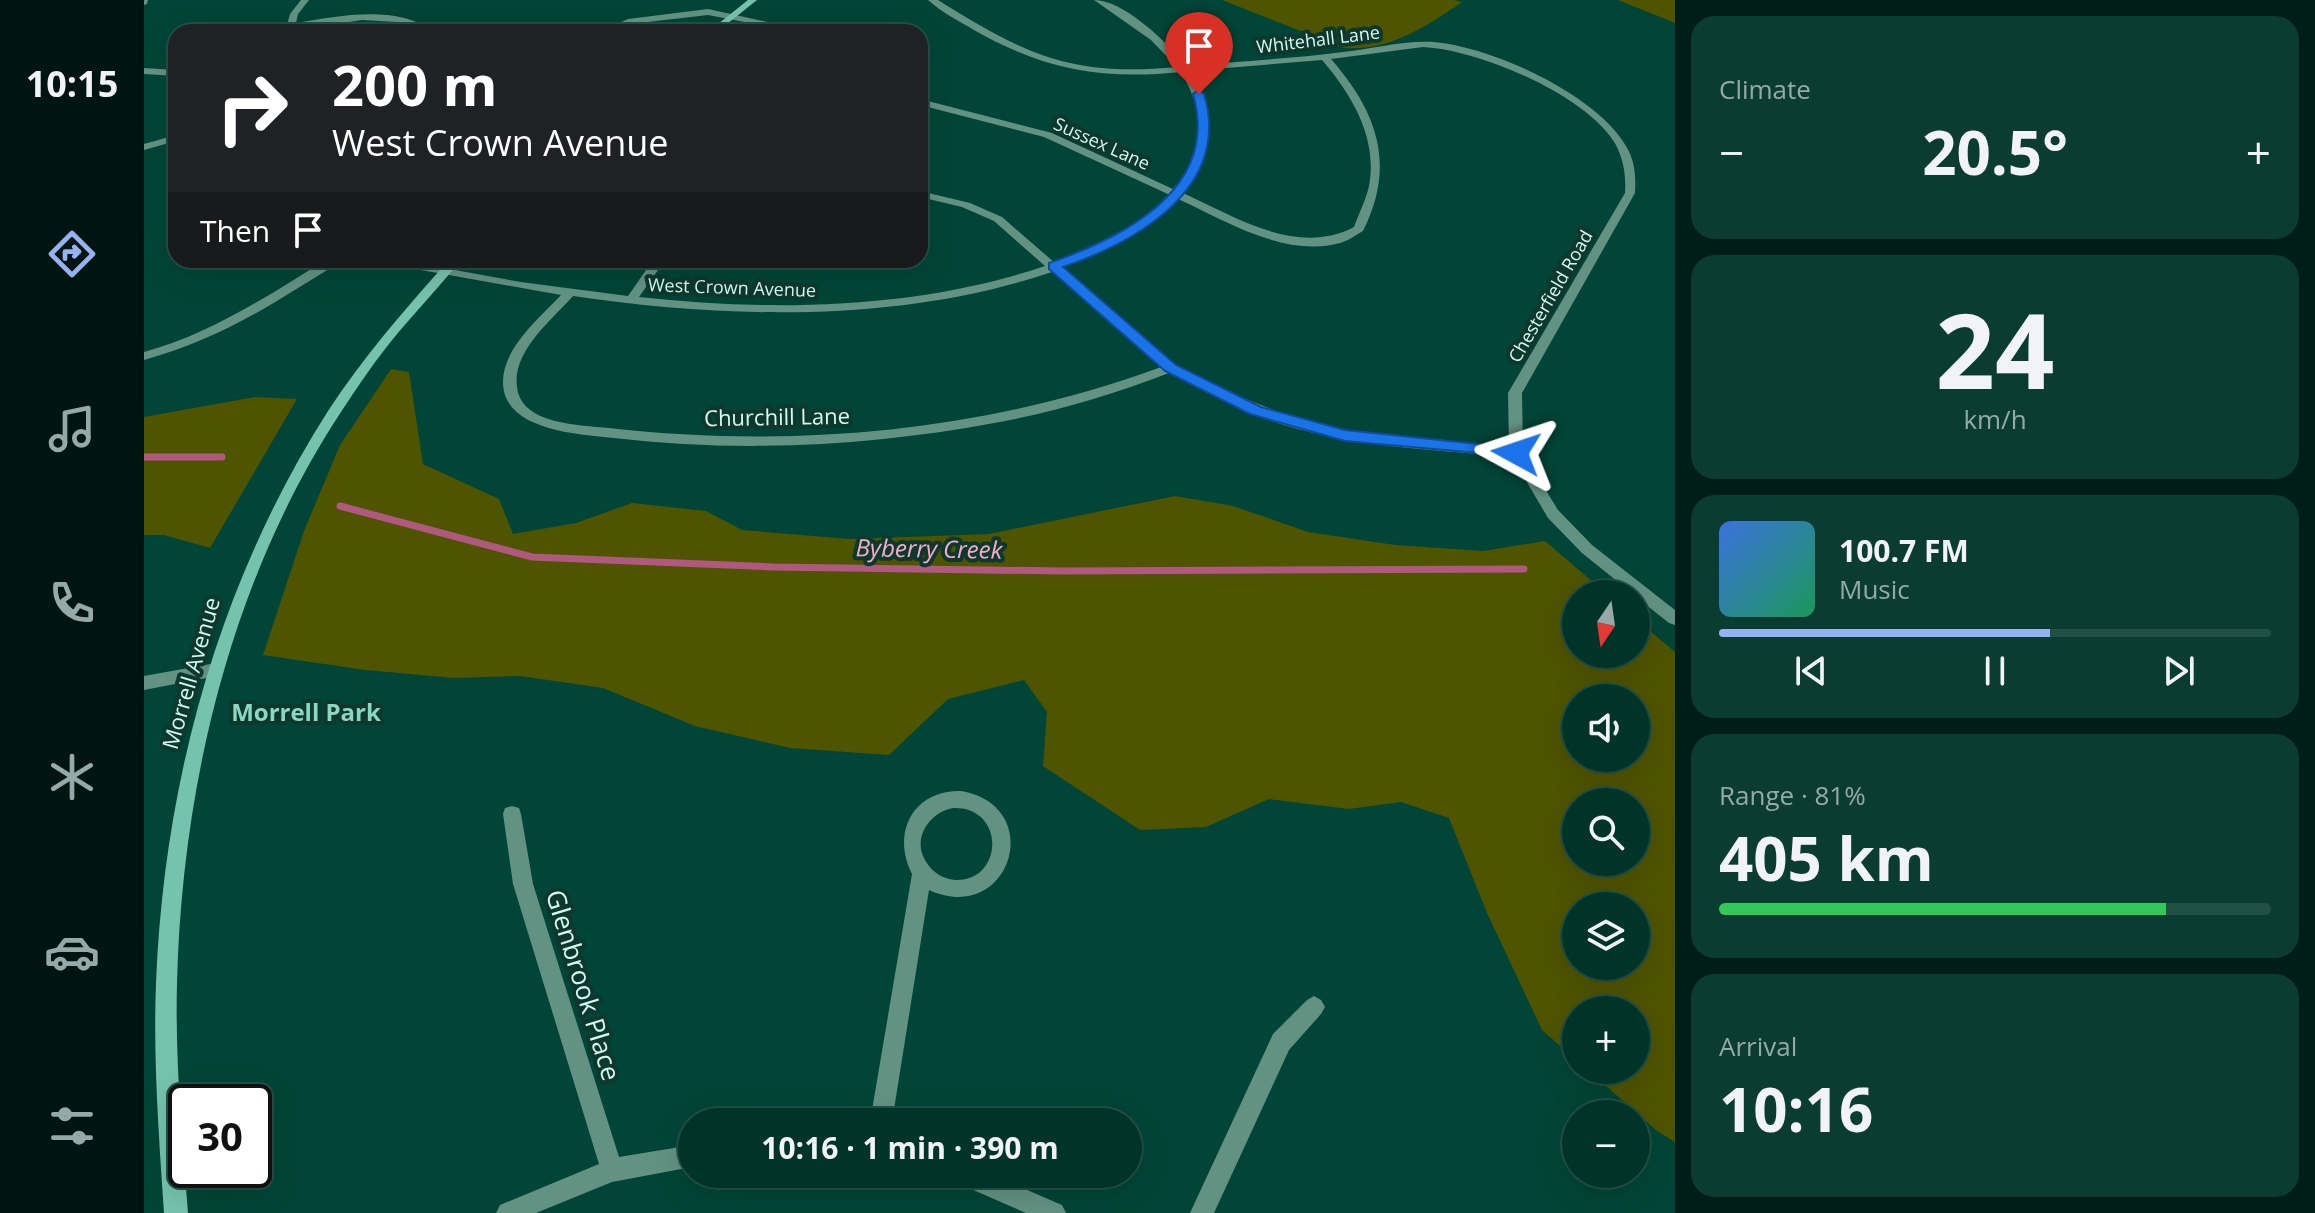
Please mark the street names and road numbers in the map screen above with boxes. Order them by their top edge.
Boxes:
street label: Whitehall Lane [1255,20,1381,58]
street label: Sussex Lane [1050,111,1154,175]
street label: Chesterfield Road [1502,226,1598,366]
street label: West Crown Avenue [648,272,816,302]
street label: Churchill Lane [704,400,850,432]
street label: Morrell Avenue [154,594,226,752]
street label: Glenbrook Place [538,885,630,1085]

